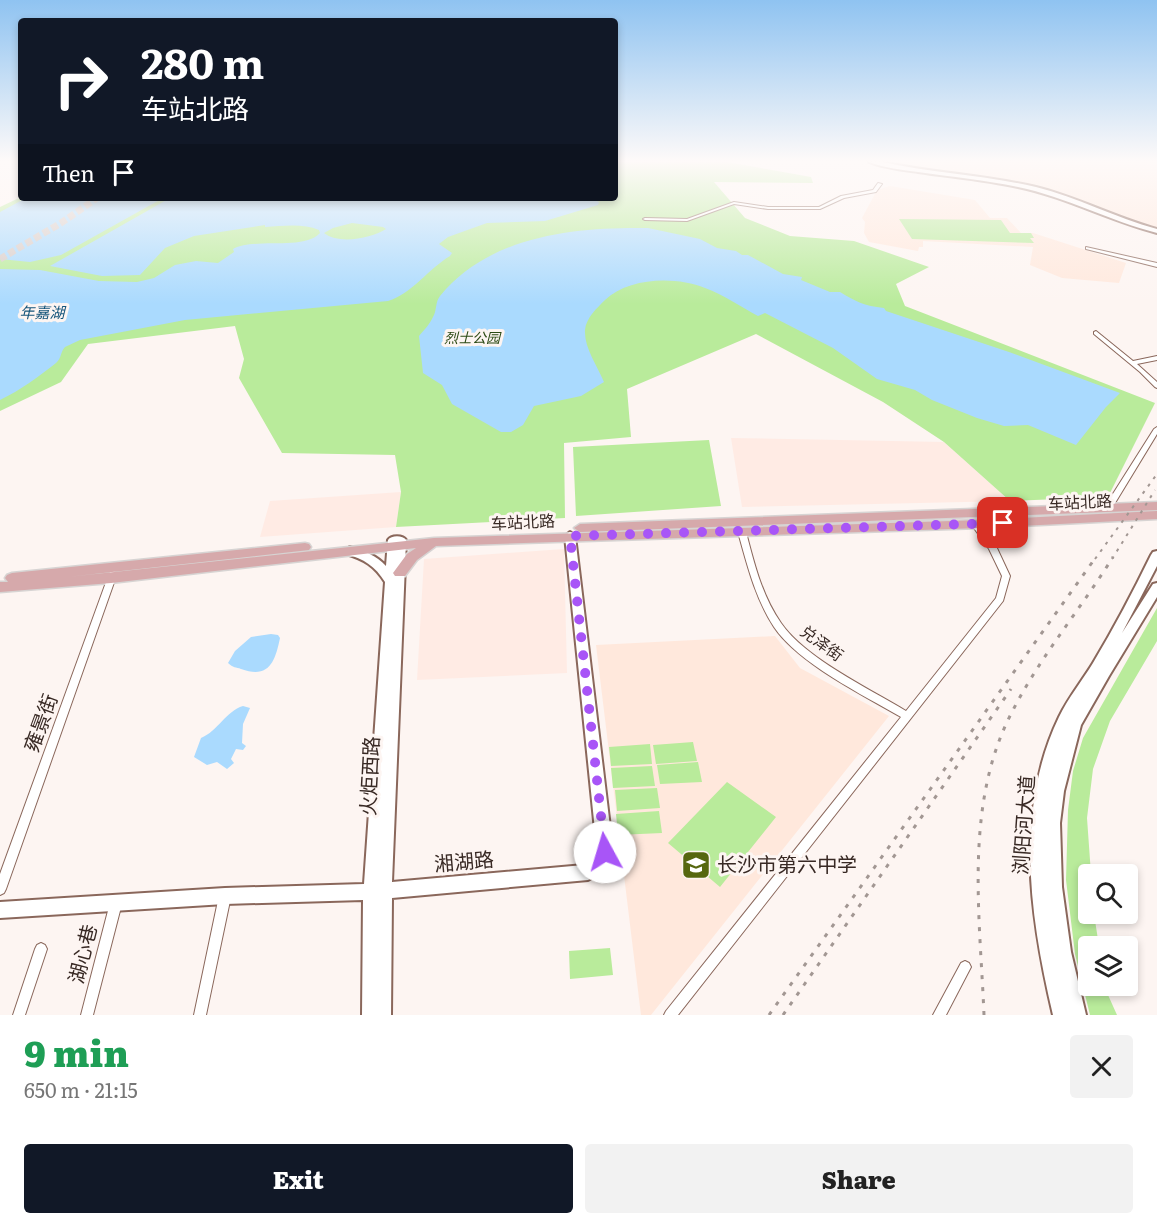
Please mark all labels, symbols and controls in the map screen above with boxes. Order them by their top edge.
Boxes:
text: 280 m [141,30,264,92]
icon: right [42,42,120,120]
text: 车站北路 [141,87,249,127]
text: Then [42,156,95,189]
icon: arrive [107,156,140,189]
water label: 年嘉湖 [19,300,66,323]
park label: 烈士公园 [444,327,502,347]
street label: 车站北路 [1047,487,1113,515]
pin [977,497,1028,548]
icon: arrive [986,506,1019,539]
street label: 车站北路 [490,507,556,535]
street label: 兑泽街 [796,618,849,666]
street label: 雍景街 [15,689,63,756]
street label: 火炬西路 [351,735,385,817]
street label: 浏阳河大道 [1004,774,1040,876]
position arrow [573,820,637,884]
street label: 湘湖路 [433,842,495,878]
place label: 长沙市第六中学 [717,848,857,878]
school or university icon: 长沙市第六中学 [680,849,712,881]
map controls [1078,864,1138,996]
button: search [1078,864,1138,924]
street label: 湖心巷 [59,921,103,986]
button: layers [1078,936,1138,996]
text: 9 min [24,1025,129,1078]
button: close [1070,1035,1133,1098]
text: 650 m · 21:15 [24,1074,138,1104]
button: Exit [24,1144,573,1213]
button: Share [585,1144,1133,1213]

